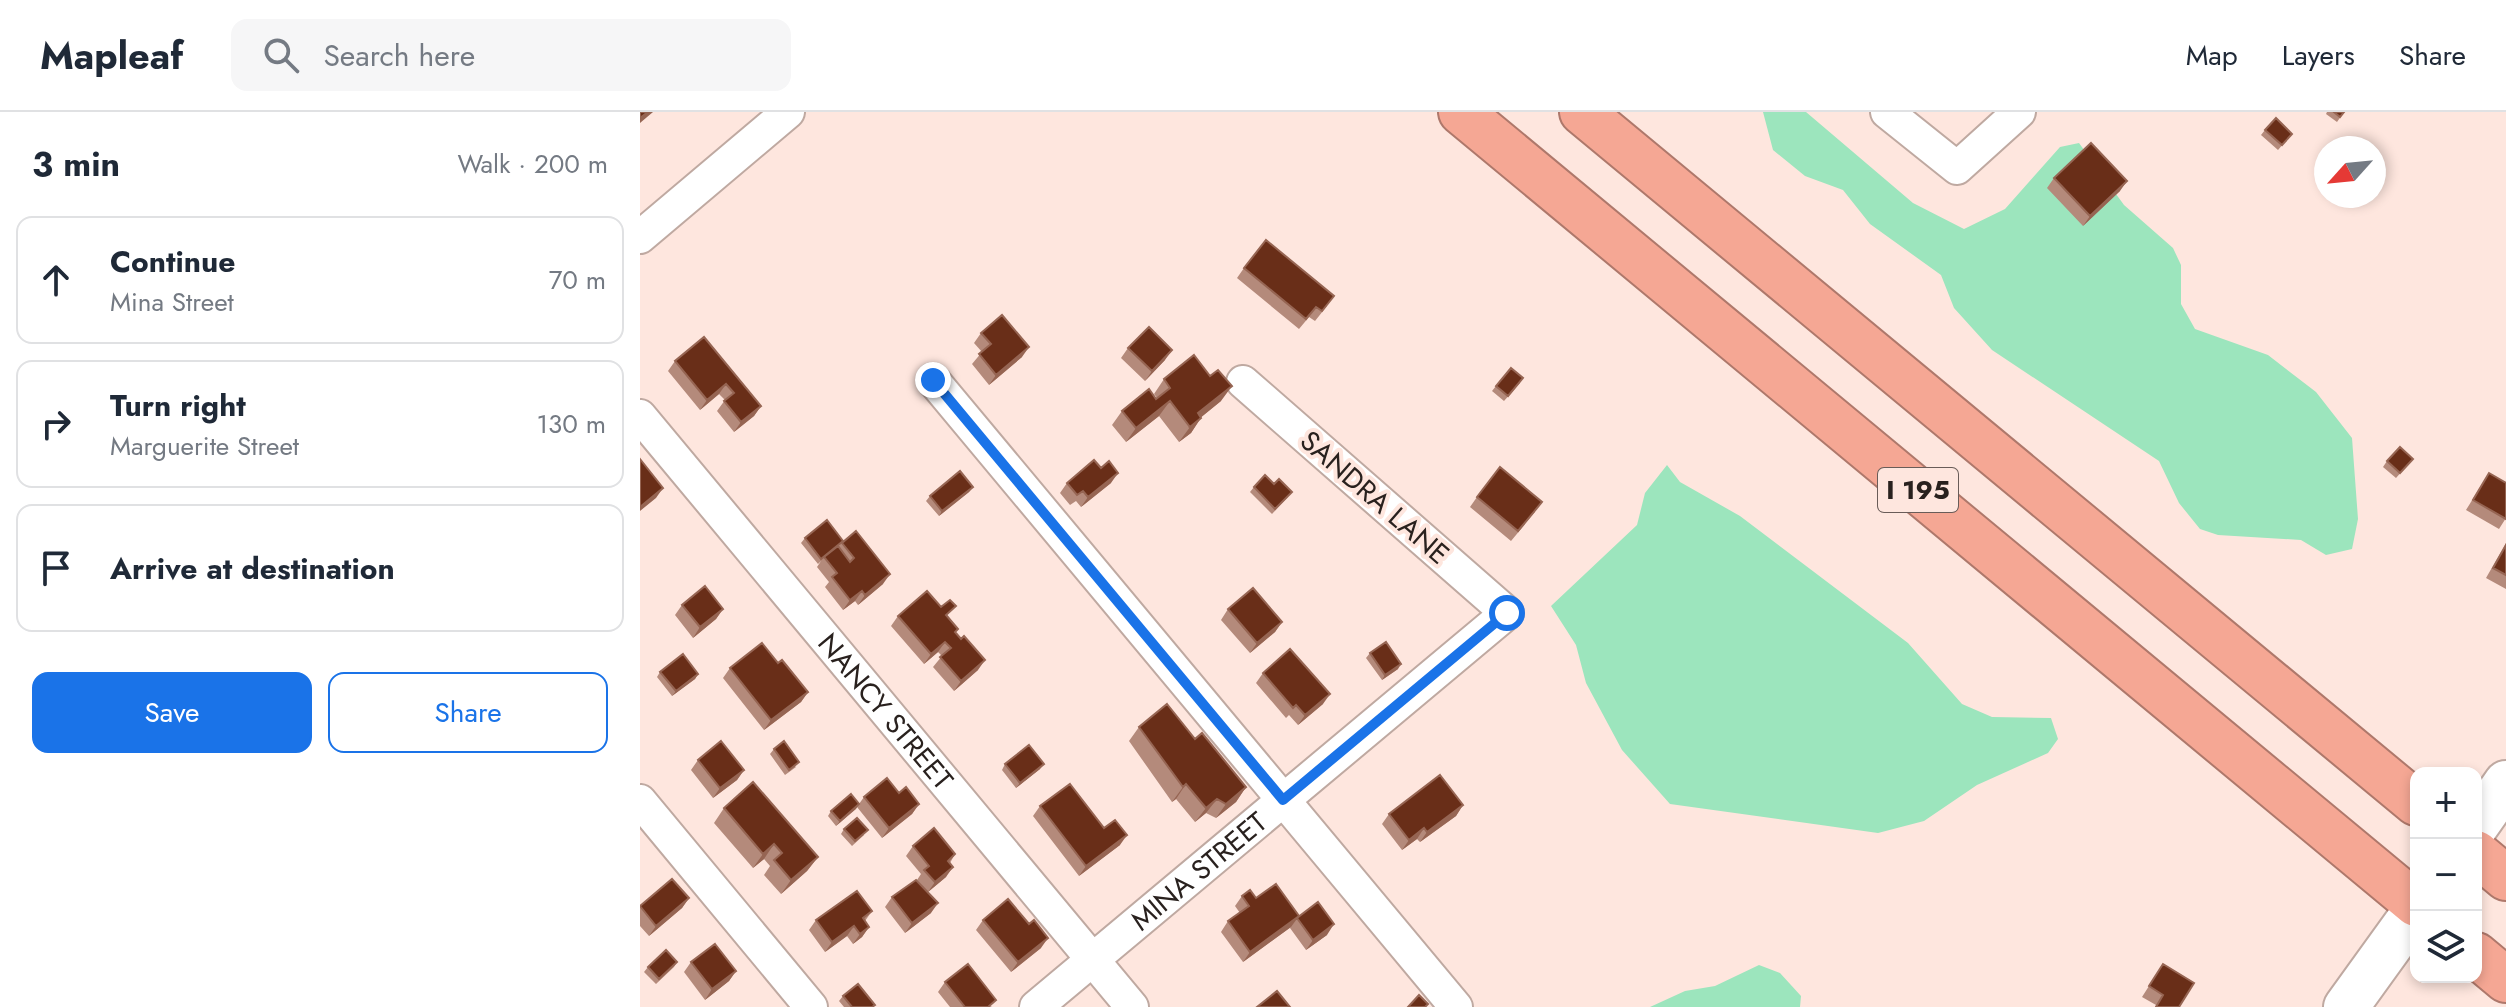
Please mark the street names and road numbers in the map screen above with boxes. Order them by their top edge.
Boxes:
street label: SANDRA LANE [1291,421,1458,574]
road number: I 195 [1878,468,1958,512]
street label: NANCY STREET [808,624,963,798]
street label: MINA STREET [1122,802,1276,940]

